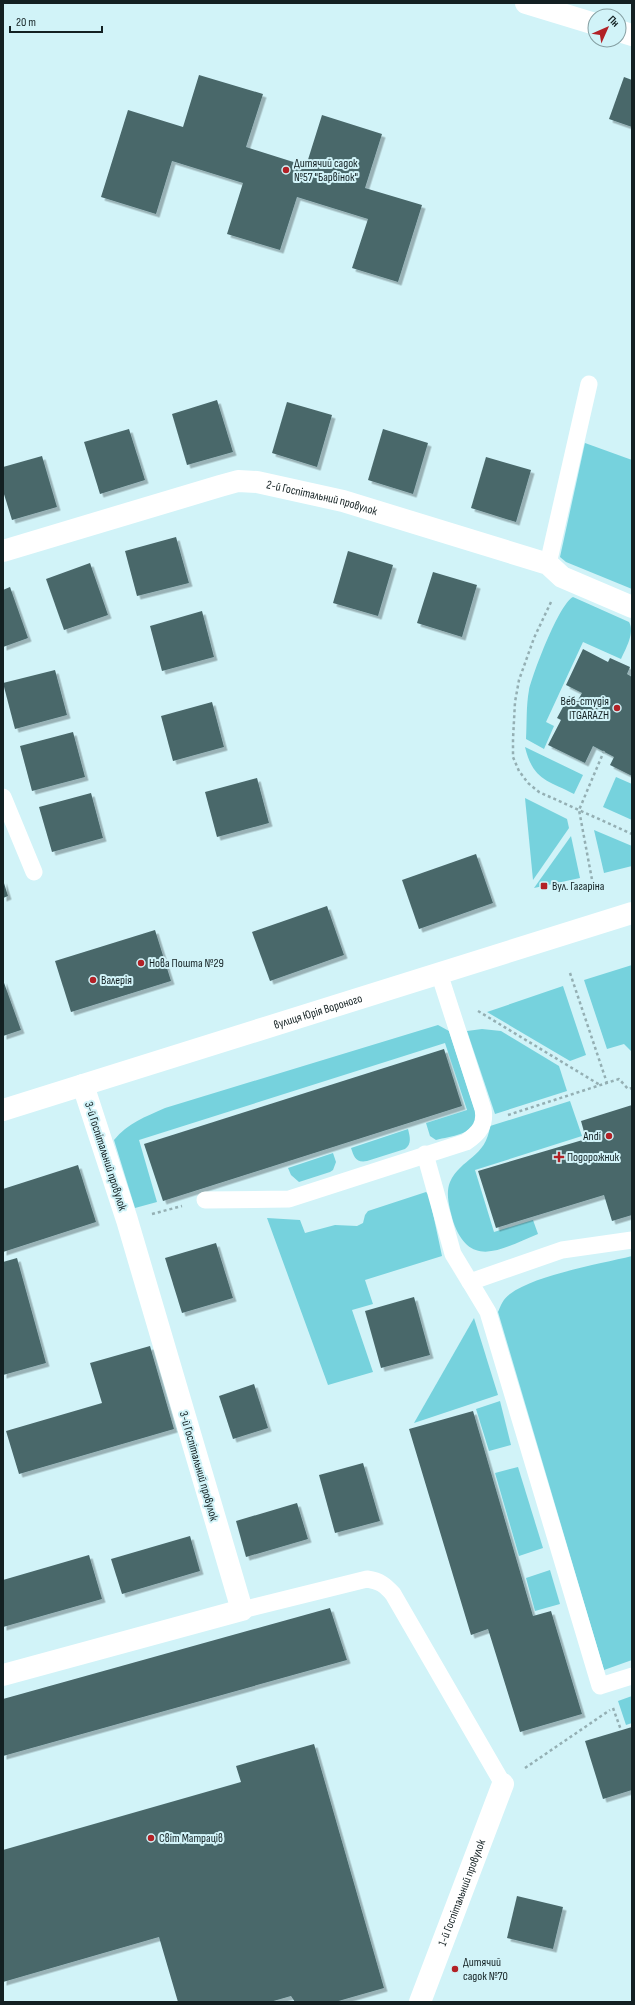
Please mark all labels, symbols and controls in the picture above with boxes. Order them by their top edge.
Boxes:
scale bar [10,8,102,34]
north arrow [587,8,627,48]
text: Пн [605,13,622,30]
text: 20 m [16,15,36,30]
place label: Дитячий садок №57 "Барвінок" [294,156,358,185]
marker: Дитячий садок №57 "Барвінок" [281,165,291,175]
street label: 2-й Госпітальний провулок [265,477,379,519]
place label: Веб-студія ITGARAZH [561,694,609,723]
marker: Веб-студія ITGARAZH [612,703,622,713]
place label: Вул. Гагаріна [552,879,605,894]
marker: Вул. Гагаріна [539,881,549,891]
place label: Нова Пошта №29 [149,956,224,971]
marker: Нова Пошта №29 [136,958,146,968]
place label: Валерія [101,973,132,988]
marker: Валерія [88,975,98,985]
street label: вулиця Юрія Вороного [272,991,364,1033]
street label: 3-й Госпітальний провулок [81,1100,130,1213]
place label: Andi [582,1129,601,1144]
marker: Andi [604,1131,614,1141]
place label: Подорожник [567,1150,619,1165]
marker: Подорожник [554,1152,564,1162]
street label: 3-й Госпітальний провулок [176,1410,221,1523]
place label: Світ Матраців [159,1831,223,1846]
marker: Світ Матраців [146,1833,156,1843]
street label: 1-й Госпітальний провулок [435,1837,489,1948]
place label: Дитячий садок №70 [463,1955,508,1984]
marker: Дитячий садок №70 [450,1964,460,1974]

